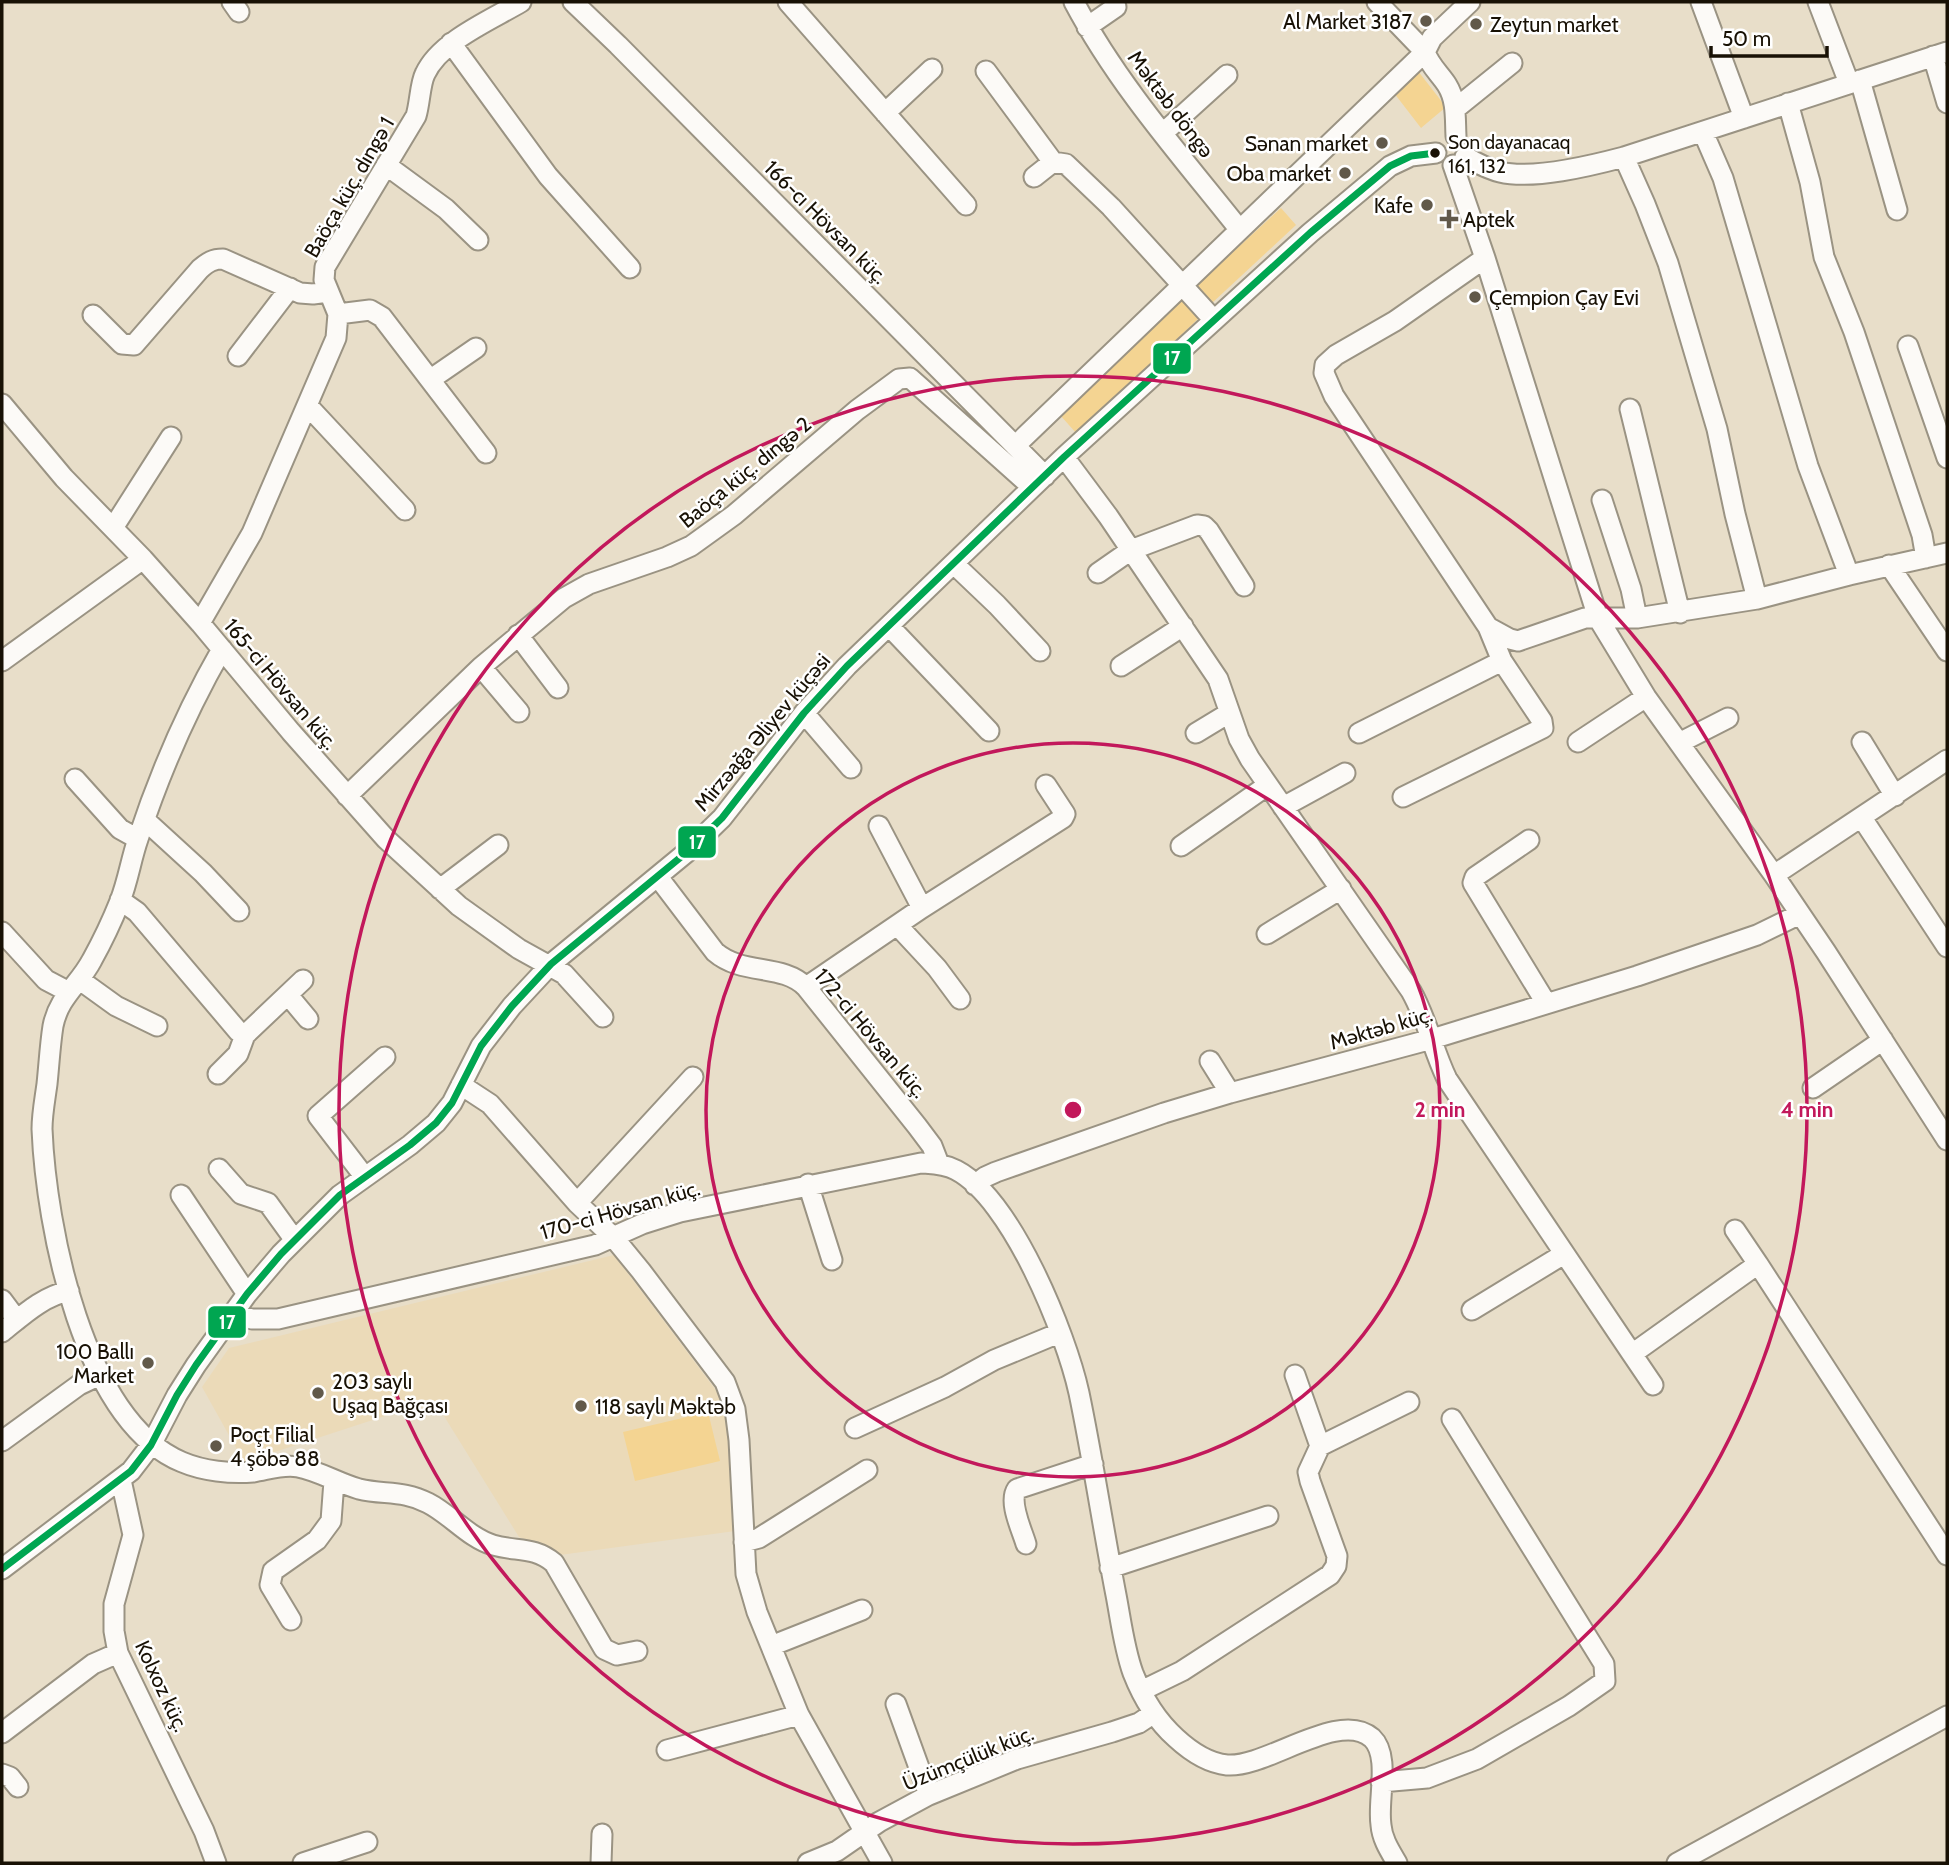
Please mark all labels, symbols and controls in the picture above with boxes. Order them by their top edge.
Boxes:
place label: Al Market 3187 [1283,9,1412,34]
place label: Zeytun market [1490,12,1619,37]
marker: Al Market 3187 [1418,13,1434,29]
scale bar [1711,14,1826,58]
marker: Zeytun market [1468,16,1484,32]
text: 50 m [1722,26,1771,51]
street label: Məktəb döngə [1123,46,1220,163]
street label: Baöça küç. dıngə 1 [299,112,399,262]
place label: Sənan market [1245,131,1368,156]
place label: Son dayanacaq 161, 132 [1448,131,1570,178]
marker: Sənan market [1374,135,1390,151]
marker: Son dayanacaq 161, 132 [1428,146,1442,160]
street label: 166-cı Hövsan küç. [759,155,893,289]
place label: Oba market [1227,161,1331,186]
marker: Oba market [1337,165,1353,181]
place label: Kafe [1374,193,1413,218]
marker: Kafe [1419,197,1435,213]
place label: Aptek [1463,207,1515,232]
marker: Aptek [1441,211,1457,227]
place label: Çempion Çay Evi [1489,285,1639,310]
marker: Çempion Çay Evi [1467,289,1483,305]
line badge: 17 [1152,342,1192,375]
text: 17 [1164,347,1181,370]
street label: Baöça küç. dıngə 2 [674,411,816,533]
street label: 165-ci Hövsan küç. [219,613,343,755]
street label: Mirzəağa Əliyev küçəsi [689,648,835,816]
line badge: 17 [677,825,717,859]
text: 17 [689,831,706,854]
street label: 172-ci Hövsan küç. [810,963,932,1103]
street label: Məktəb küç. [1327,1001,1435,1055]
text: 2 min [1415,1097,1465,1122]
text: 4 min [1781,1097,1833,1122]
centre of rings [1061,1098,1085,1122]
street label: 170-ci Hövsan küç. [537,1175,703,1245]
line badge: 17 [207,1305,247,1339]
text: 17 [219,1311,236,1334]
place label: 100 Ballı Market [56,1339,134,1388]
marker: 100 Ballı Market [140,1355,156,1371]
place label: 203 saylı Uşaq Bağçası [332,1369,448,1418]
marker: 203 saylı Uşaq Bağçası [310,1385,326,1401]
place label: 118 saylı Məktəb [595,1394,736,1419]
marker: 118 saylı Məktəb [573,1398,589,1414]
place label: Poçt Filial 4 şöbə 88 [230,1422,320,1471]
marker: Poçt Filial 4 şöbə 88 [208,1438,224,1454]
street label: Kolxoz küç. [130,1637,194,1735]
street label: Üzümçülük küç. [899,1720,1037,1796]

